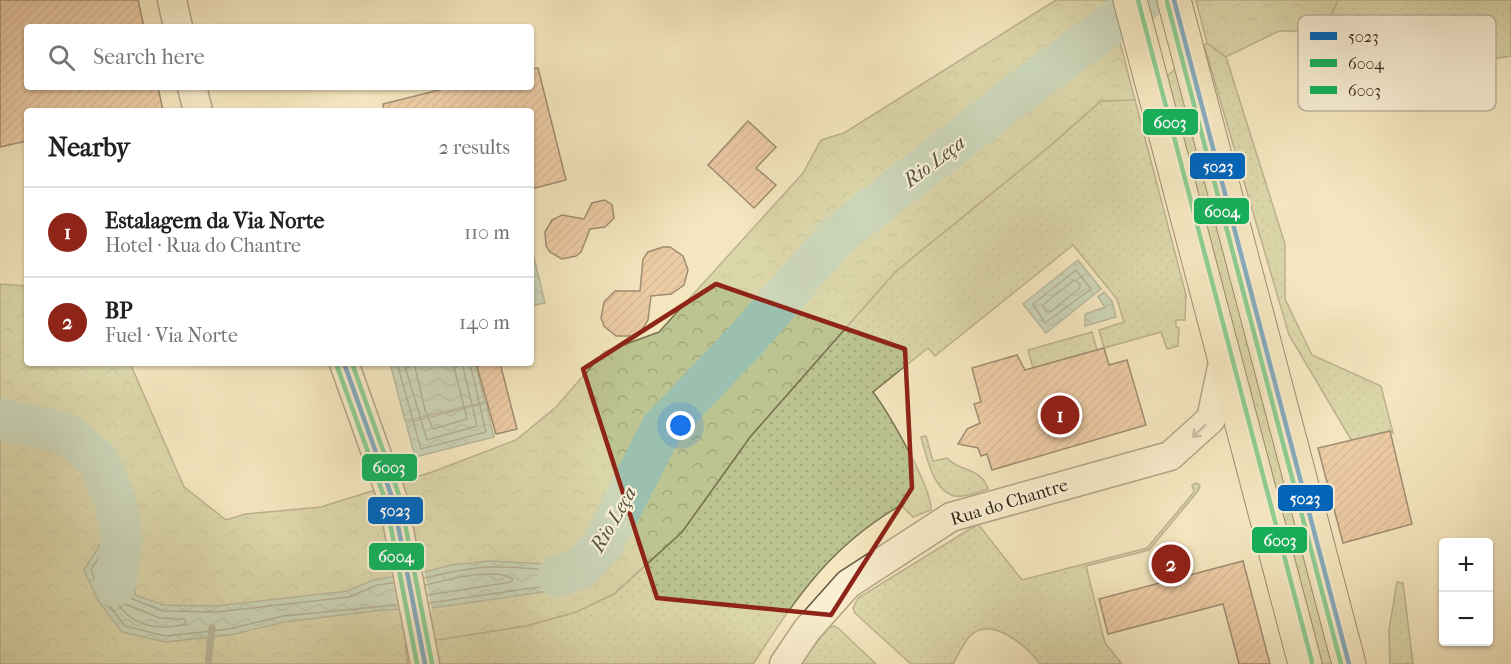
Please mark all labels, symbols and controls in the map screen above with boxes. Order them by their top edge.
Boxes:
legend [1298,15,1496,111]
search box [24,24,534,90]
text: 5023 [1348,27,1378,46]
icon: search [45,41,78,74]
text: Search here [93,44,205,70]
text: 6004 [1348,54,1384,73]
text: 6003 [1348,81,1381,100]
line badge: 6003 [1142,108,1199,136]
text: 6003 [1154,113,1186,133]
water label: Rio Leça [897,131,970,193]
text: Nearby [48,132,130,163]
text: 2 results [439,136,510,159]
line badge: 5023 [1189,152,1246,180]
text: 5023 [1203,157,1233,177]
line badge: 6004 [1193,197,1250,225]
text: 6004 [1204,202,1241,222]
text: Estalagem da Via Norte [105,208,325,234]
text: 1 [64,221,71,244]
text: 110 m [464,221,510,244]
text: Hotel · Rua do Chantre [105,234,301,257]
text: BP [105,298,132,324]
text: 2 [62,311,73,334]
text: 140 m [459,311,510,334]
text: Fuel · Via Norte [105,324,238,347]
pin: 1 [1040,392,1080,438]
your location [666,411,695,440]
one-way arrow [1192,423,1207,437]
line badge: 6003 [361,453,418,482]
text: 6003 [373,458,405,478]
street label: Rua do Chantre [948,475,1070,530]
water label: Rio Leça [585,483,641,558]
line badge: 5023 [1277,484,1334,512]
text: 5023 [1290,489,1320,509]
line badge: 5023 [367,496,424,525]
text: 5023 [380,501,410,521]
line badge: 6003 [1251,526,1308,554]
text: 6003 [1264,531,1296,551]
map controls [1439,538,1493,646]
button: + [1439,538,1493,592]
line badge: 6004 [368,542,425,571]
pin: 2 [1152,542,1190,586]
text: 6004 [378,547,415,567]
button: − [1439,592,1493,646]

